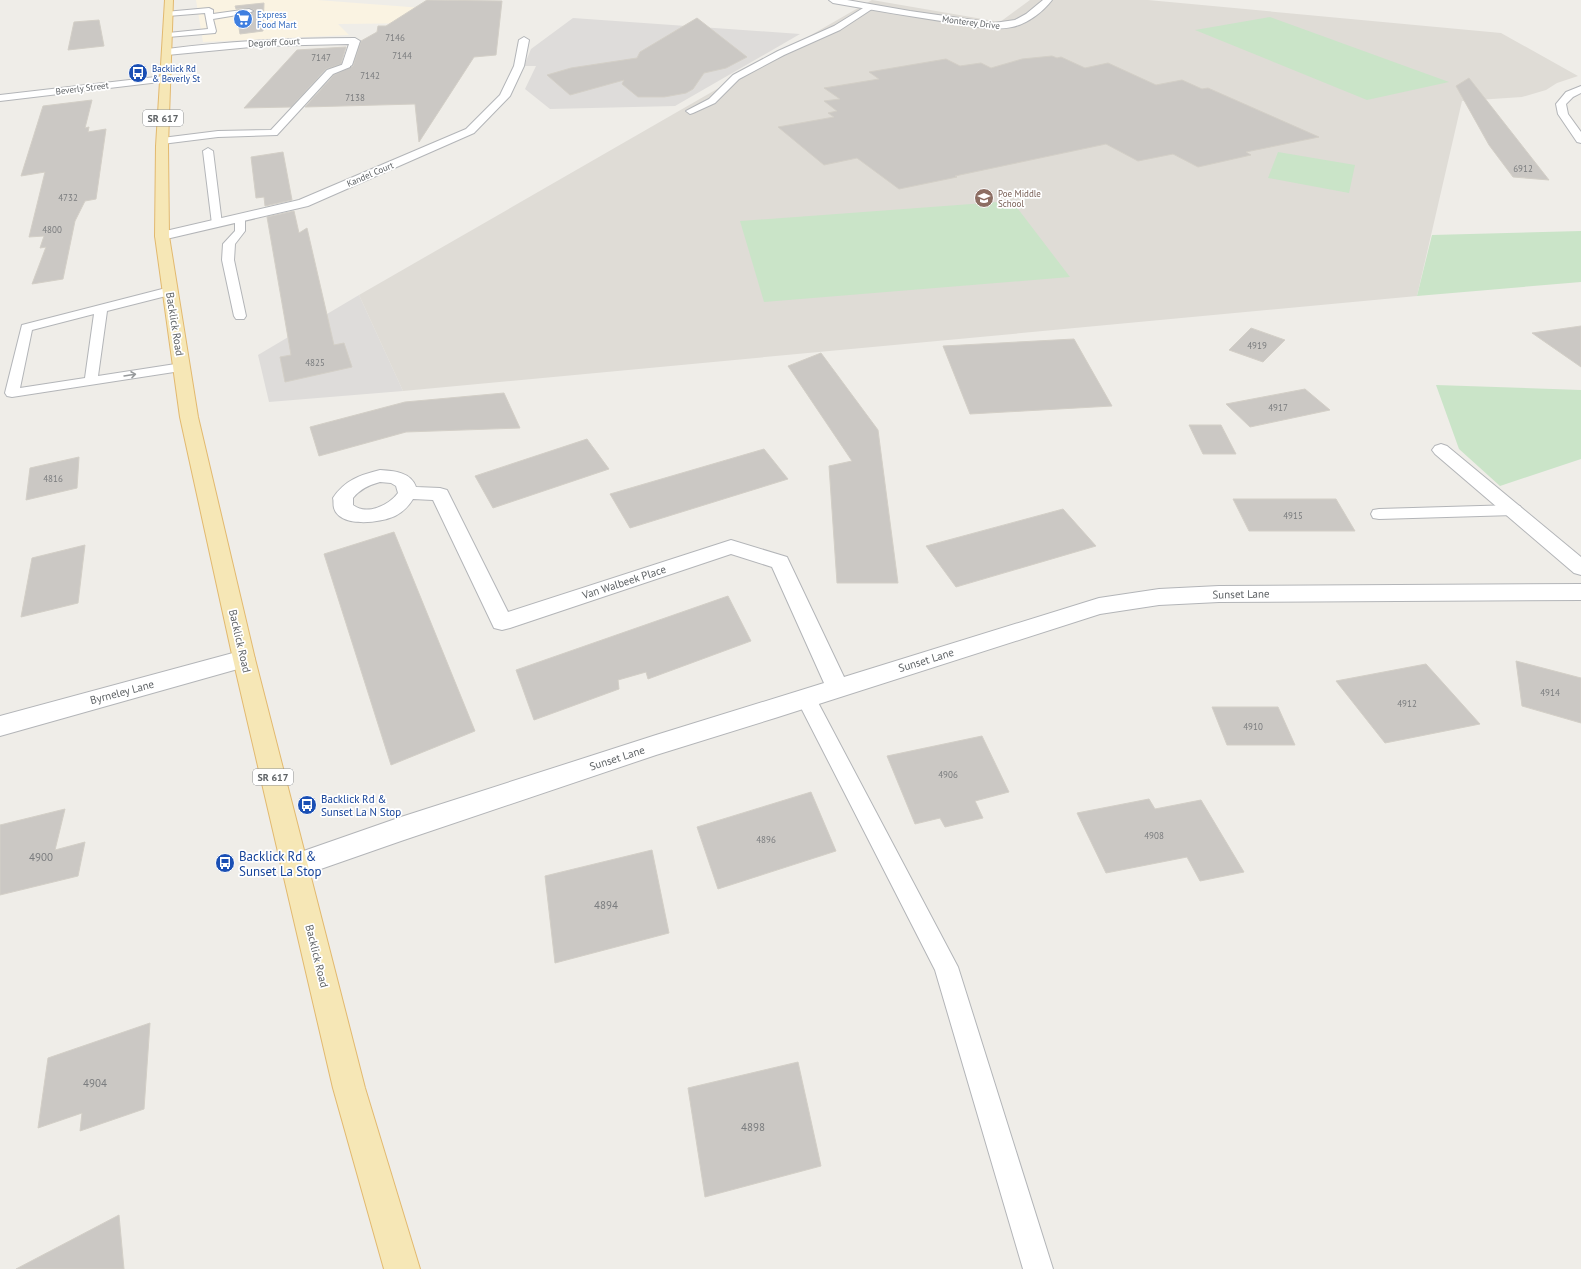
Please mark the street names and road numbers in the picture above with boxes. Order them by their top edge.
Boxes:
street label: Monterey Drive [941,13,1001,31]
street label: Degroff Court [248,35,300,49]
street label: Beverly Street [55,79,109,97]
road number: SR 617 [143,110,183,126]
street label: Kandel Court [345,159,395,189]
street label: Backlick Road [163,291,187,357]
street label: Van Walbeek Place [579,562,668,602]
street label: Sunset Lane [1212,586,1270,601]
street label: Backlick Road [226,608,254,674]
street label: Sunset Lane [897,645,956,675]
street label: Byrneley Lane [88,677,156,707]
street label: Sunset Lane [588,742,647,773]
road number: SR 617 [253,769,293,785]
street label: Backlick Road [302,923,332,989]

